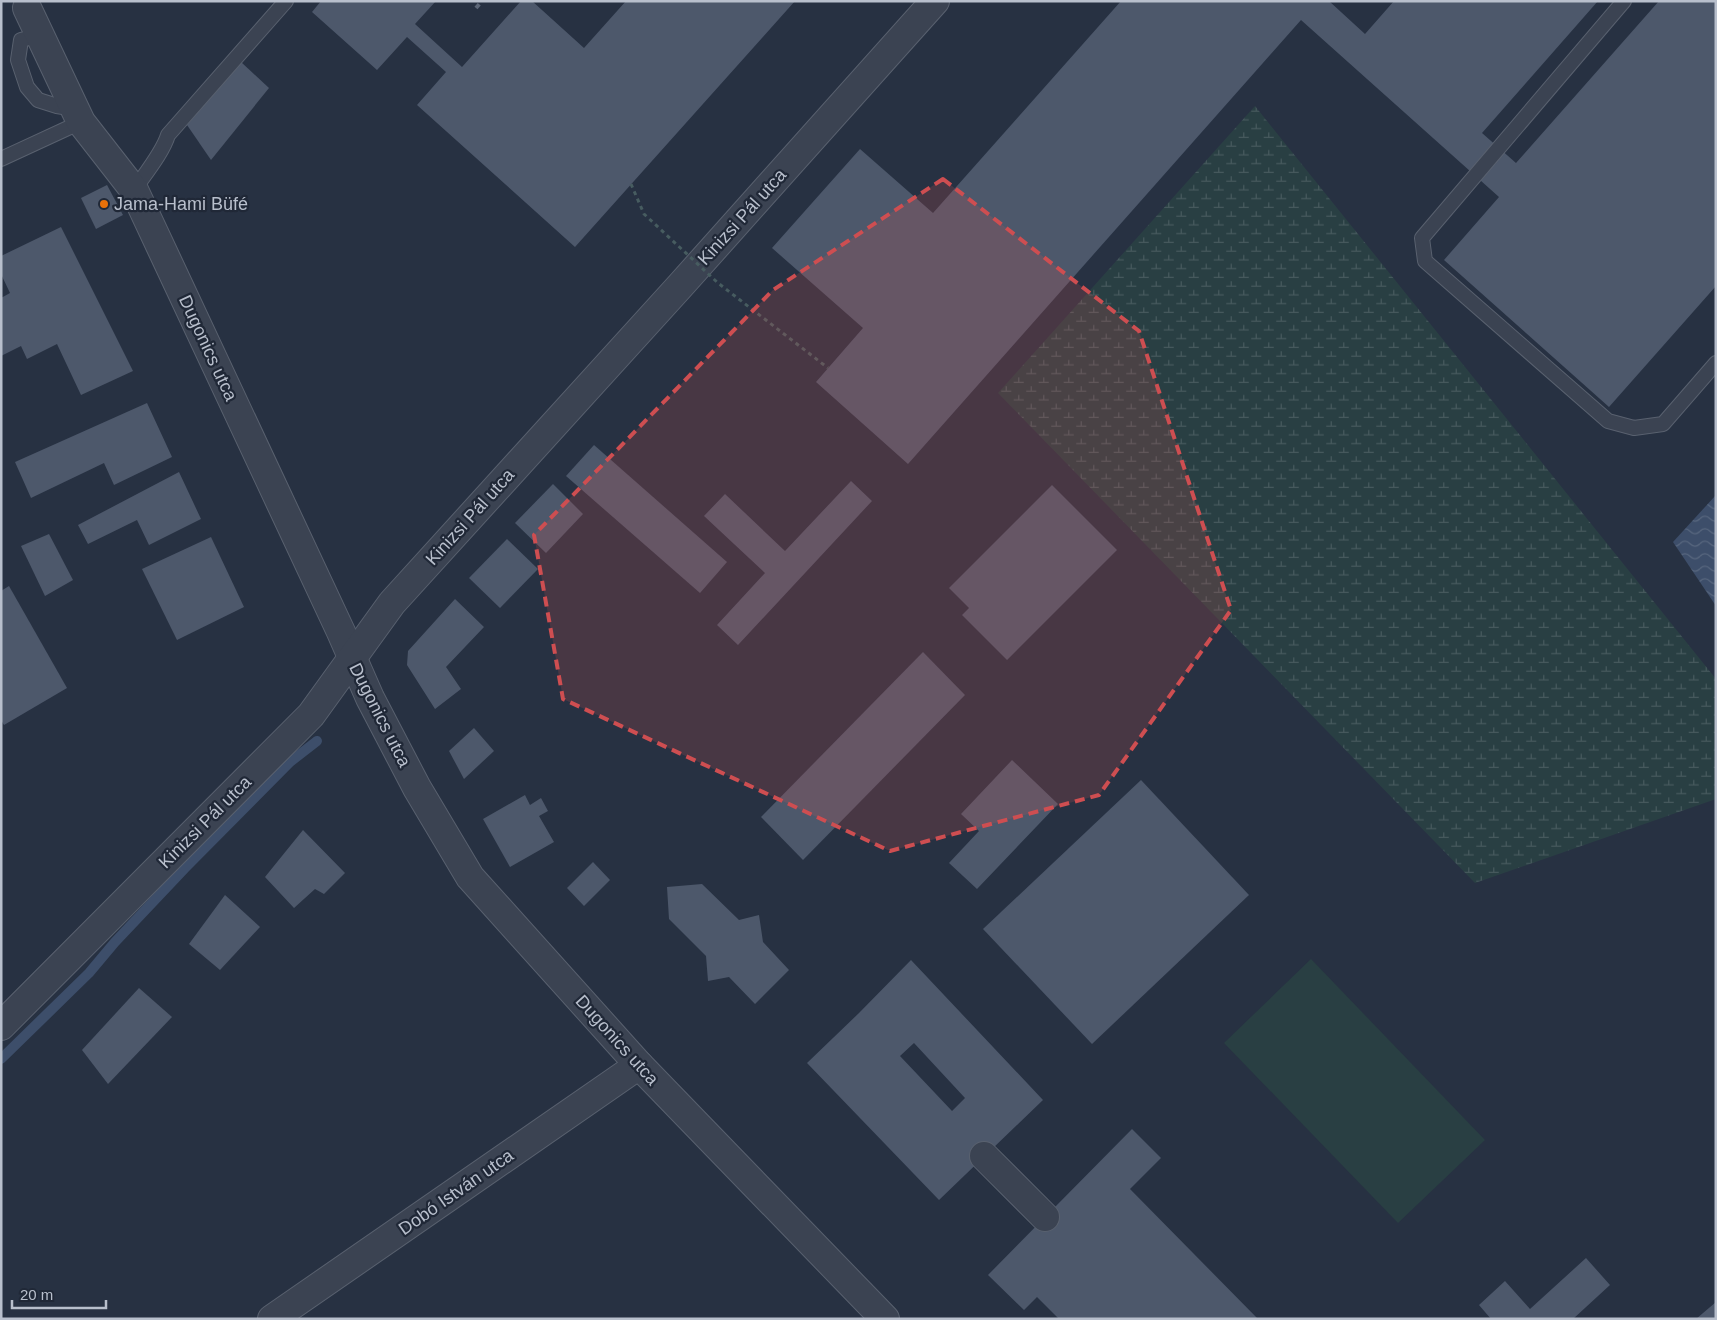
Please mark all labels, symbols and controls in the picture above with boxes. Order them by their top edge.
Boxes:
street label: Kinizsi Pál utca [694,164,791,269]
place label: Jama-Hami Büfé [114,194,248,214]
marker: Jama-Hami Büfé [98,198,110,210]
street label: Dugonics utca [175,292,242,405]
street label: Kinizsi Pál utca [422,464,519,569]
street label: Dugonics utca [345,660,415,771]
street label: Kinizsi Pál utca [155,771,256,872]
street label: Dugonics utca [571,991,663,1090]
street label: Dobó István utca [395,1145,518,1239]
scale bar [12,1278,106,1310]
text: 20 m [20,1286,53,1303]

